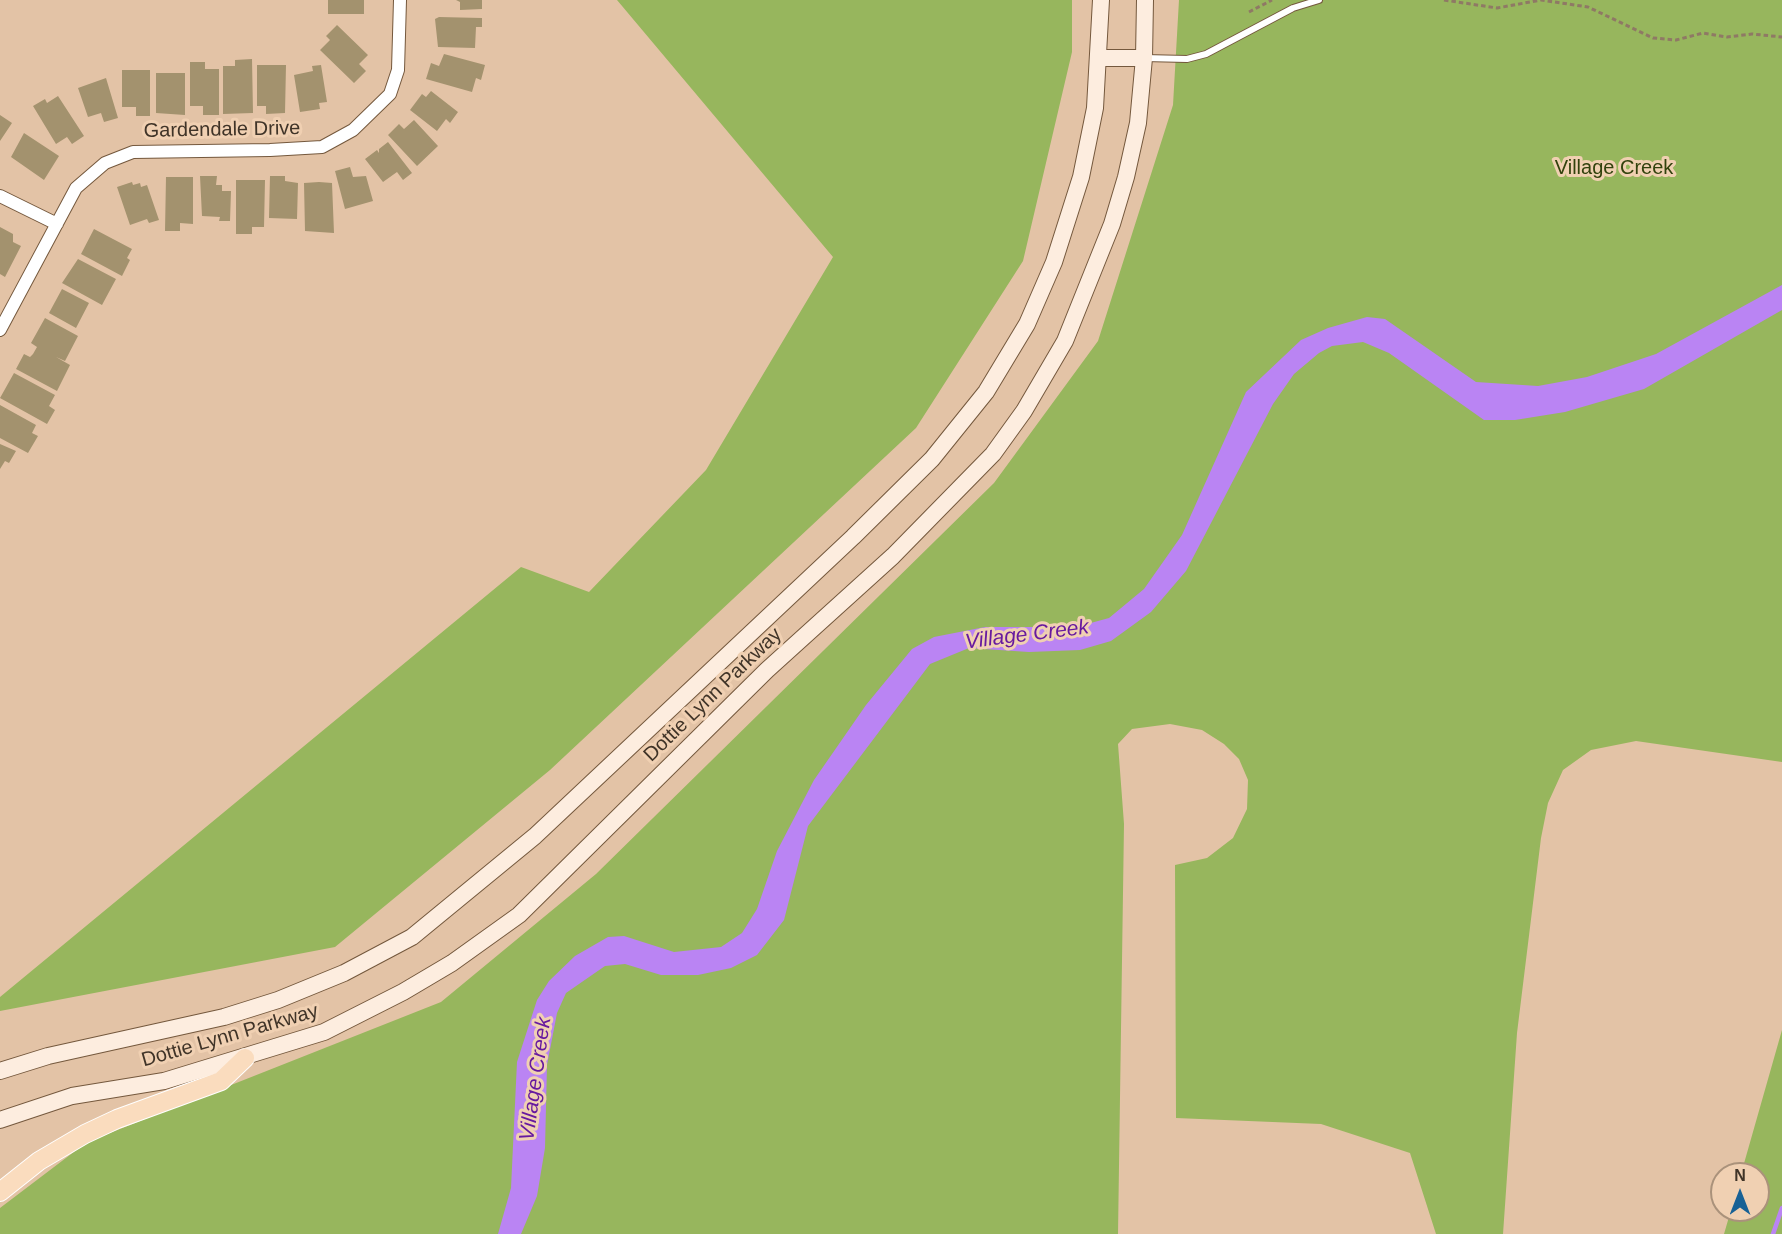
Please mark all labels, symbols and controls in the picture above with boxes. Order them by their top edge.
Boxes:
street label: Gardendale Drive [143,117,301,143]
park label: Village Creek [1555,156,1673,180]
water label: Village Creek [964,615,1090,655]
street label: Dottie Lynn Parkway [639,623,787,767]
street label: Dottie Lynn Parkway [139,999,321,1073]
water label: Village Creek [515,1016,557,1142]
north arrow [1710,1162,1770,1222]
text: N [1734,1167,1746,1184]

